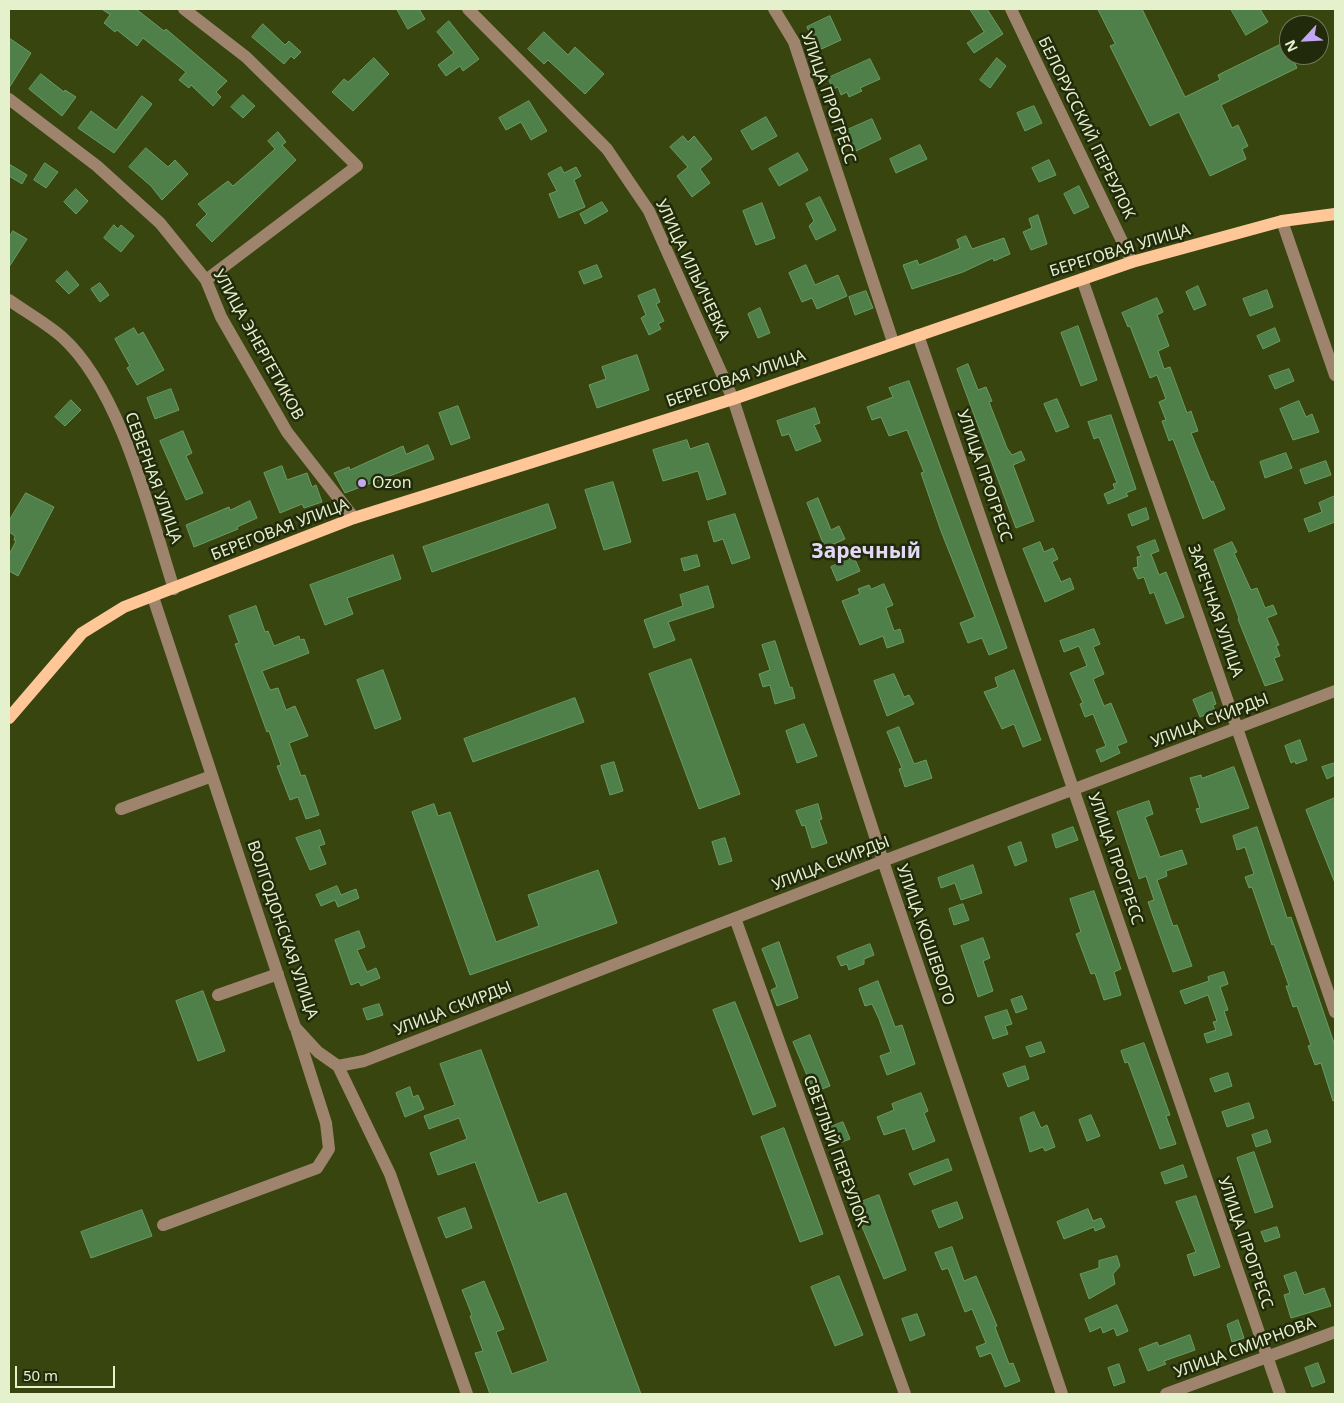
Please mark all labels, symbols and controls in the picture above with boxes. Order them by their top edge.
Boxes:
north arrow [1279,15,1329,65]
street label: УЛИЦА ПРОГРЕСС [796,29,860,167]
street label: БЕЛОРУССКИЙ ПЕРЕУЛОК [1034,34,1138,222]
text: N [1280,37,1302,55]
street label: УЛИЦА ИЛЬИЧЕВКА [651,197,733,343]
street label: БЕРЕГОВАЯ УЛИЦА [1047,220,1193,282]
street label: УЛИЦА ЭНЕРГЕТИКОВ [209,266,307,424]
street label: БЕРЕГОВАЯ УЛИЦА [664,346,808,412]
street label: УЛИЦА ПРОГРЕСС [952,407,1016,545]
street label: СЕВЕРНАЯ УЛИЦА [120,410,186,546]
place label: Ozon [372,473,412,493]
marker: Ozon [356,477,368,489]
street label: БЕРЕГОВАЯ УЛИЦА [208,495,352,565]
district label: Заречный [811,539,921,565]
street label: ЗАРЕЧНАЯ УЛИЦА [1183,542,1247,680]
street label: УЛИЦА СКИРДЫ [1149,690,1271,752]
street label: УЛИЦА ПРОГРЕСС [1083,790,1147,928]
street label: УЛИЦА СКИРДЫ [770,833,892,895]
street label: ВОЛГОДОНСКАЯ УЛИЦА [242,838,322,1022]
street label: УЛИЦА КОШЕВОГО [892,862,958,1008]
street label: УЛИЦА СКИРДЫ [392,978,514,1040]
street label: СВЕТЛЫЙ ПЕРЕУЛОК [799,1073,871,1229]
street label: УЛИЦА ПРОГРЕСС [1213,1174,1277,1312]
street label: УЛИЦА СМИРНОВА [1172,1313,1318,1383]
scale bar [18,1356,118,1388]
text: 50 m [23,1365,58,1385]

